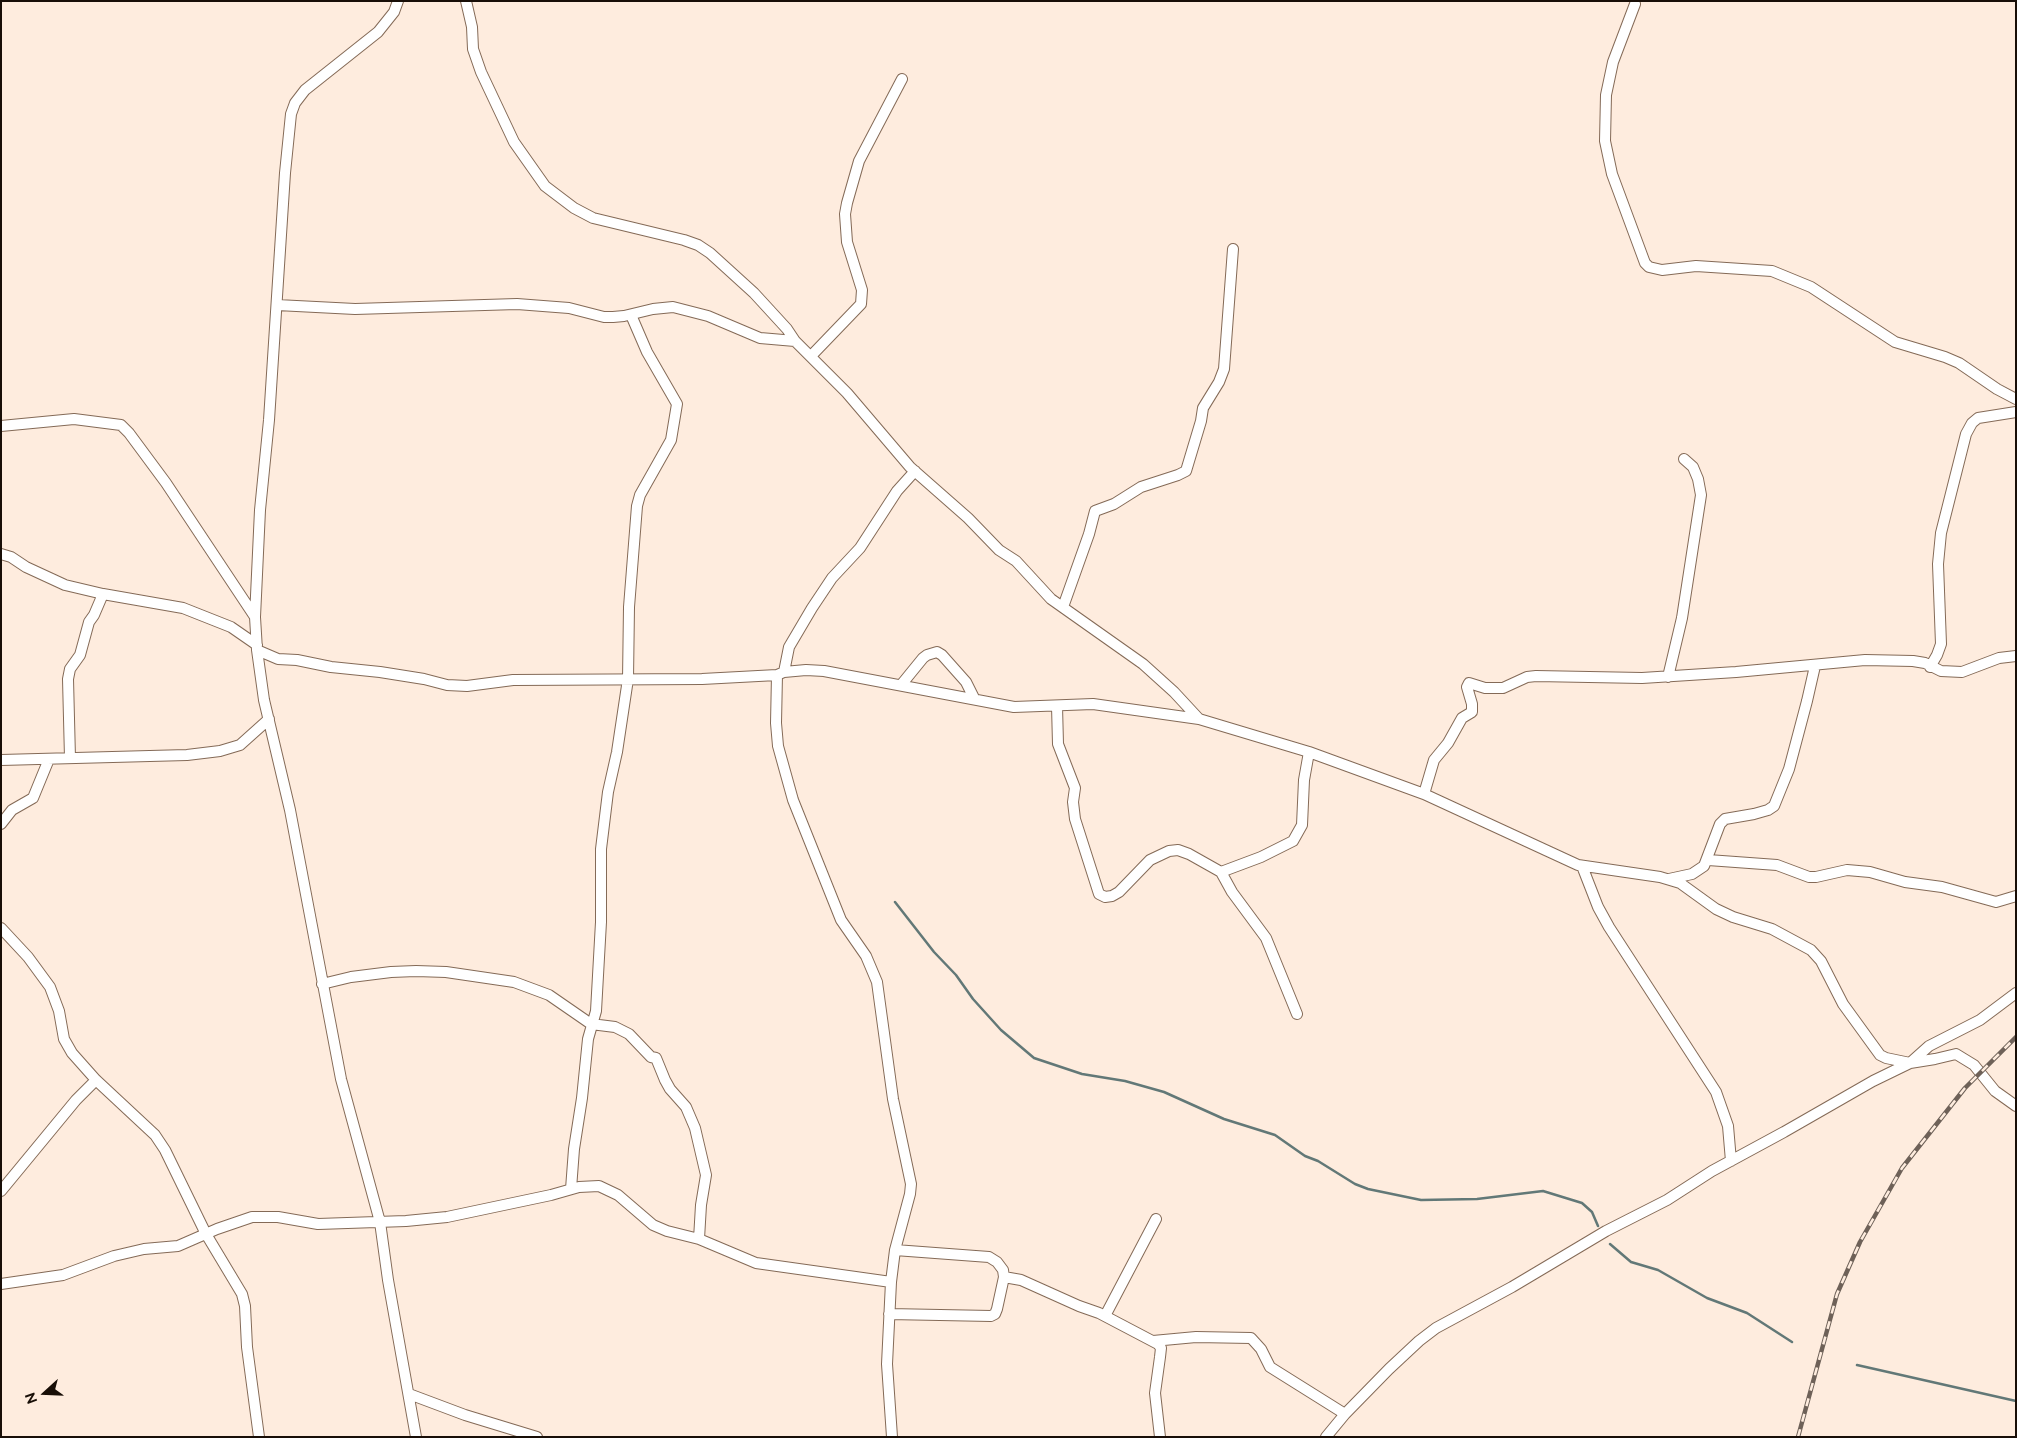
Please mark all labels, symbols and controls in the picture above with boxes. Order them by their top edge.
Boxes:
north arrow [20,1368,70,1418]
text: N [22,1390,40,1406]

